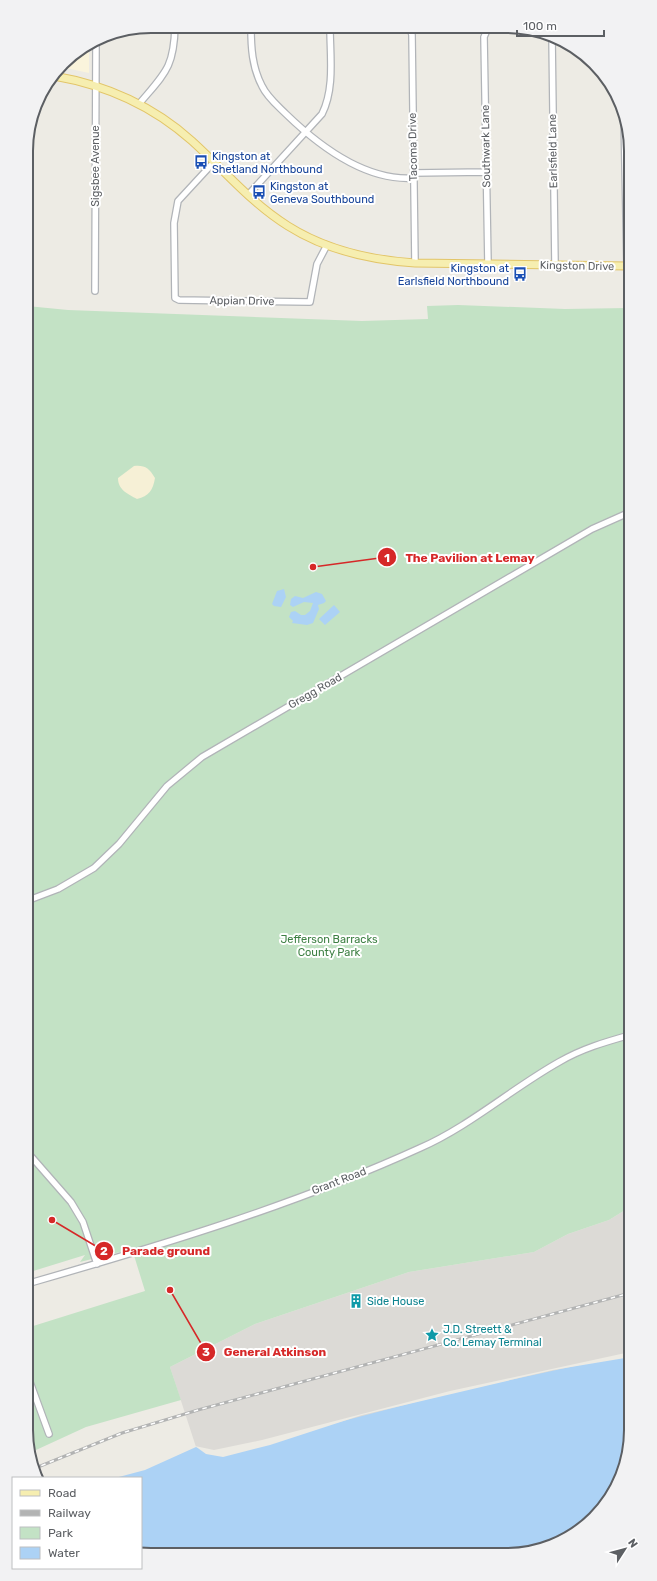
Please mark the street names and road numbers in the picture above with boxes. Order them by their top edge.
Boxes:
street label: Southwark Lane [479,104,493,188]
street label: Tacoma Drive [406,112,420,182]
street label: Earlsfield Lane [546,114,560,188]
street label: Sigsbee Avenue [89,125,102,207]
street label: Kingston Drive [540,259,614,273]
street label: Appian Drive [209,294,275,308]
street label: Gregg Road [286,670,344,712]
street label: Grant Road [310,1165,368,1197]

